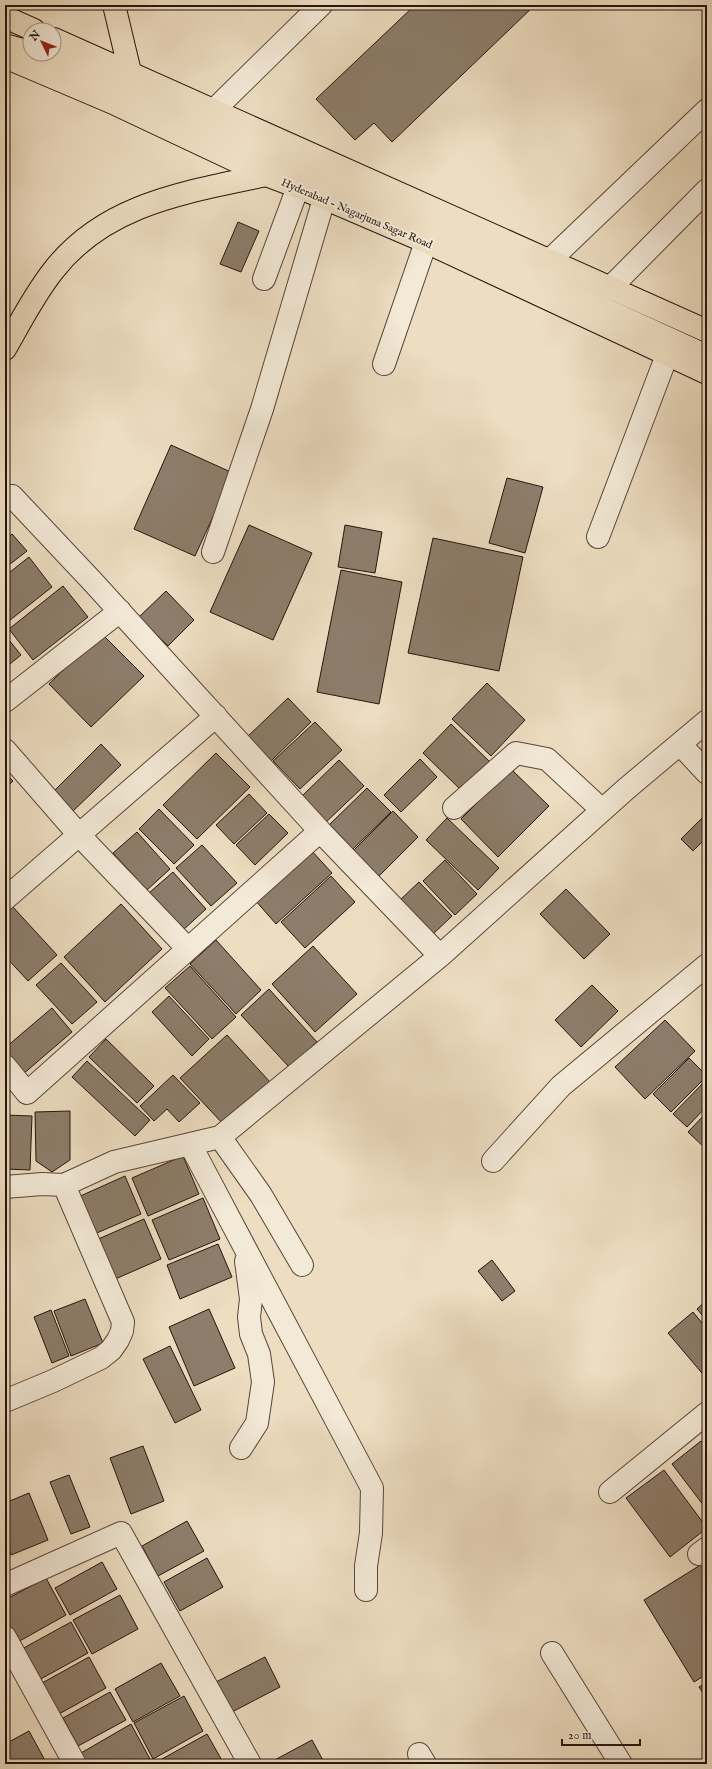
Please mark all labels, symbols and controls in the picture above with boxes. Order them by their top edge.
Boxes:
north arrow [22,22,62,62]
text: N [26,27,44,45]
street label: Hyderabad - Nagarjuna Sagar Road [279,176,434,252]
scale bar [562,1721,640,1747]
text: 20 m [568,1728,591,1743]

